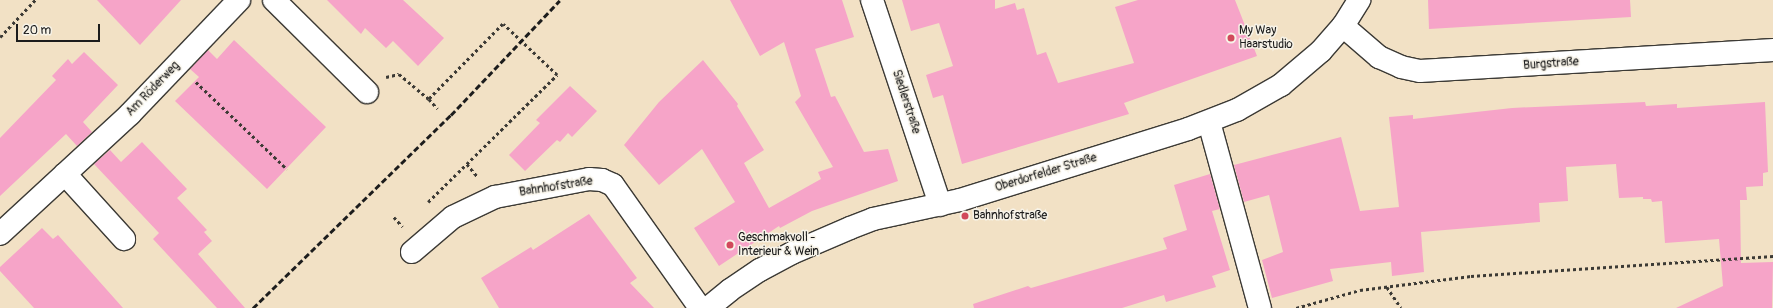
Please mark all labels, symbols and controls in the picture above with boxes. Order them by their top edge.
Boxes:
scale bar [18,16,102,42]
text: 20 m [23,23,51,38]
place label: My Way Haarstudio [1239,24,1293,52]
marker: My Way Haarstudio [1226,33,1236,43]
street label: Burgstraße [1523,55,1579,73]
street label: Am Röderweg [123,59,183,119]
street label: Siedlerstraße [889,68,923,136]
street label: Oberdorfelder Straße [993,151,1099,195]
street label: Bahnhofstraße [518,174,594,200]
place label: Bahnhofstraße [973,209,1047,223]
marker: Bahnhofstraße [960,211,970,221]
place label: Geschmakvoll - Interieur & Wein [738,231,819,259]
marker: Geschmakvoll - Interieur & Wein [725,240,735,250]

